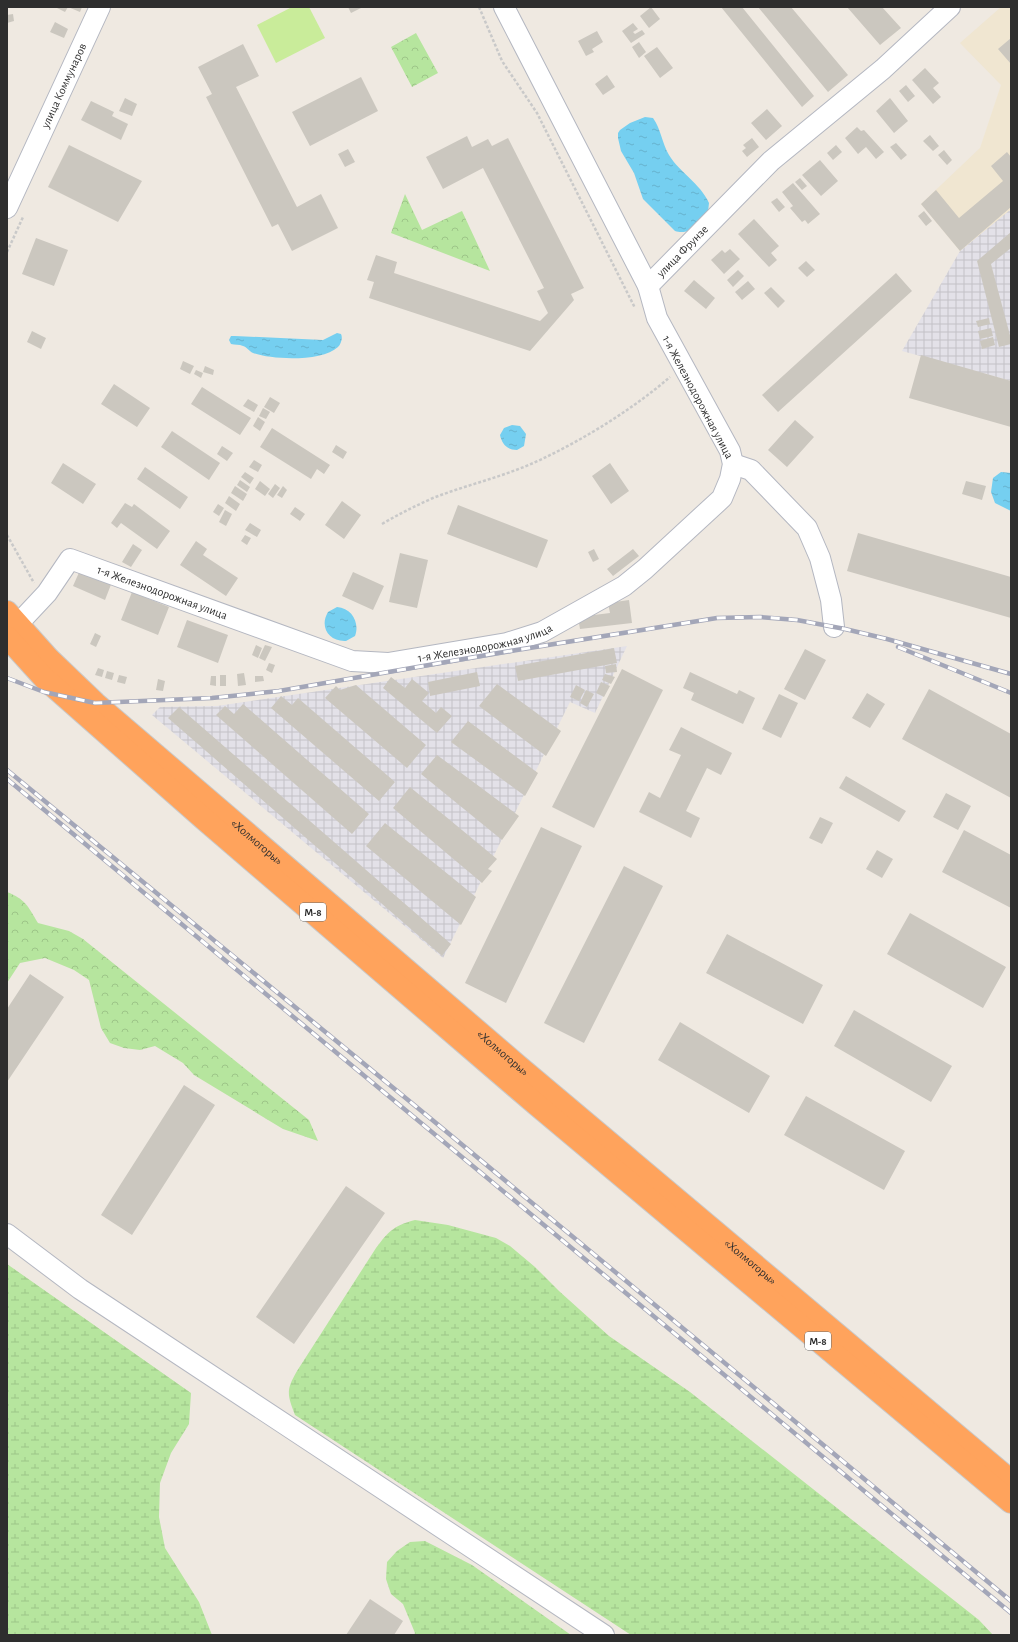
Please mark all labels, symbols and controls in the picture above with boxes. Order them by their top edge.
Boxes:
street label: улица Коммунаров [39,41,89,131]
street label: улица Фрунзе [654,223,710,281]
street label: 1-я Железнодорожная улица [660,333,736,461]
street label: 1-я Железнодорожная улица [95,563,230,622]
street label: 1-я Железнодорожная улица [417,621,555,664]
street label: «Холмогоры» [229,817,285,867]
road number: М-8 [300,903,326,921]
street label: «Холмогоры» [475,1028,531,1078]
street label: «Холмогоры» [722,1237,779,1287]
road number: М-8 [805,1332,831,1350]

